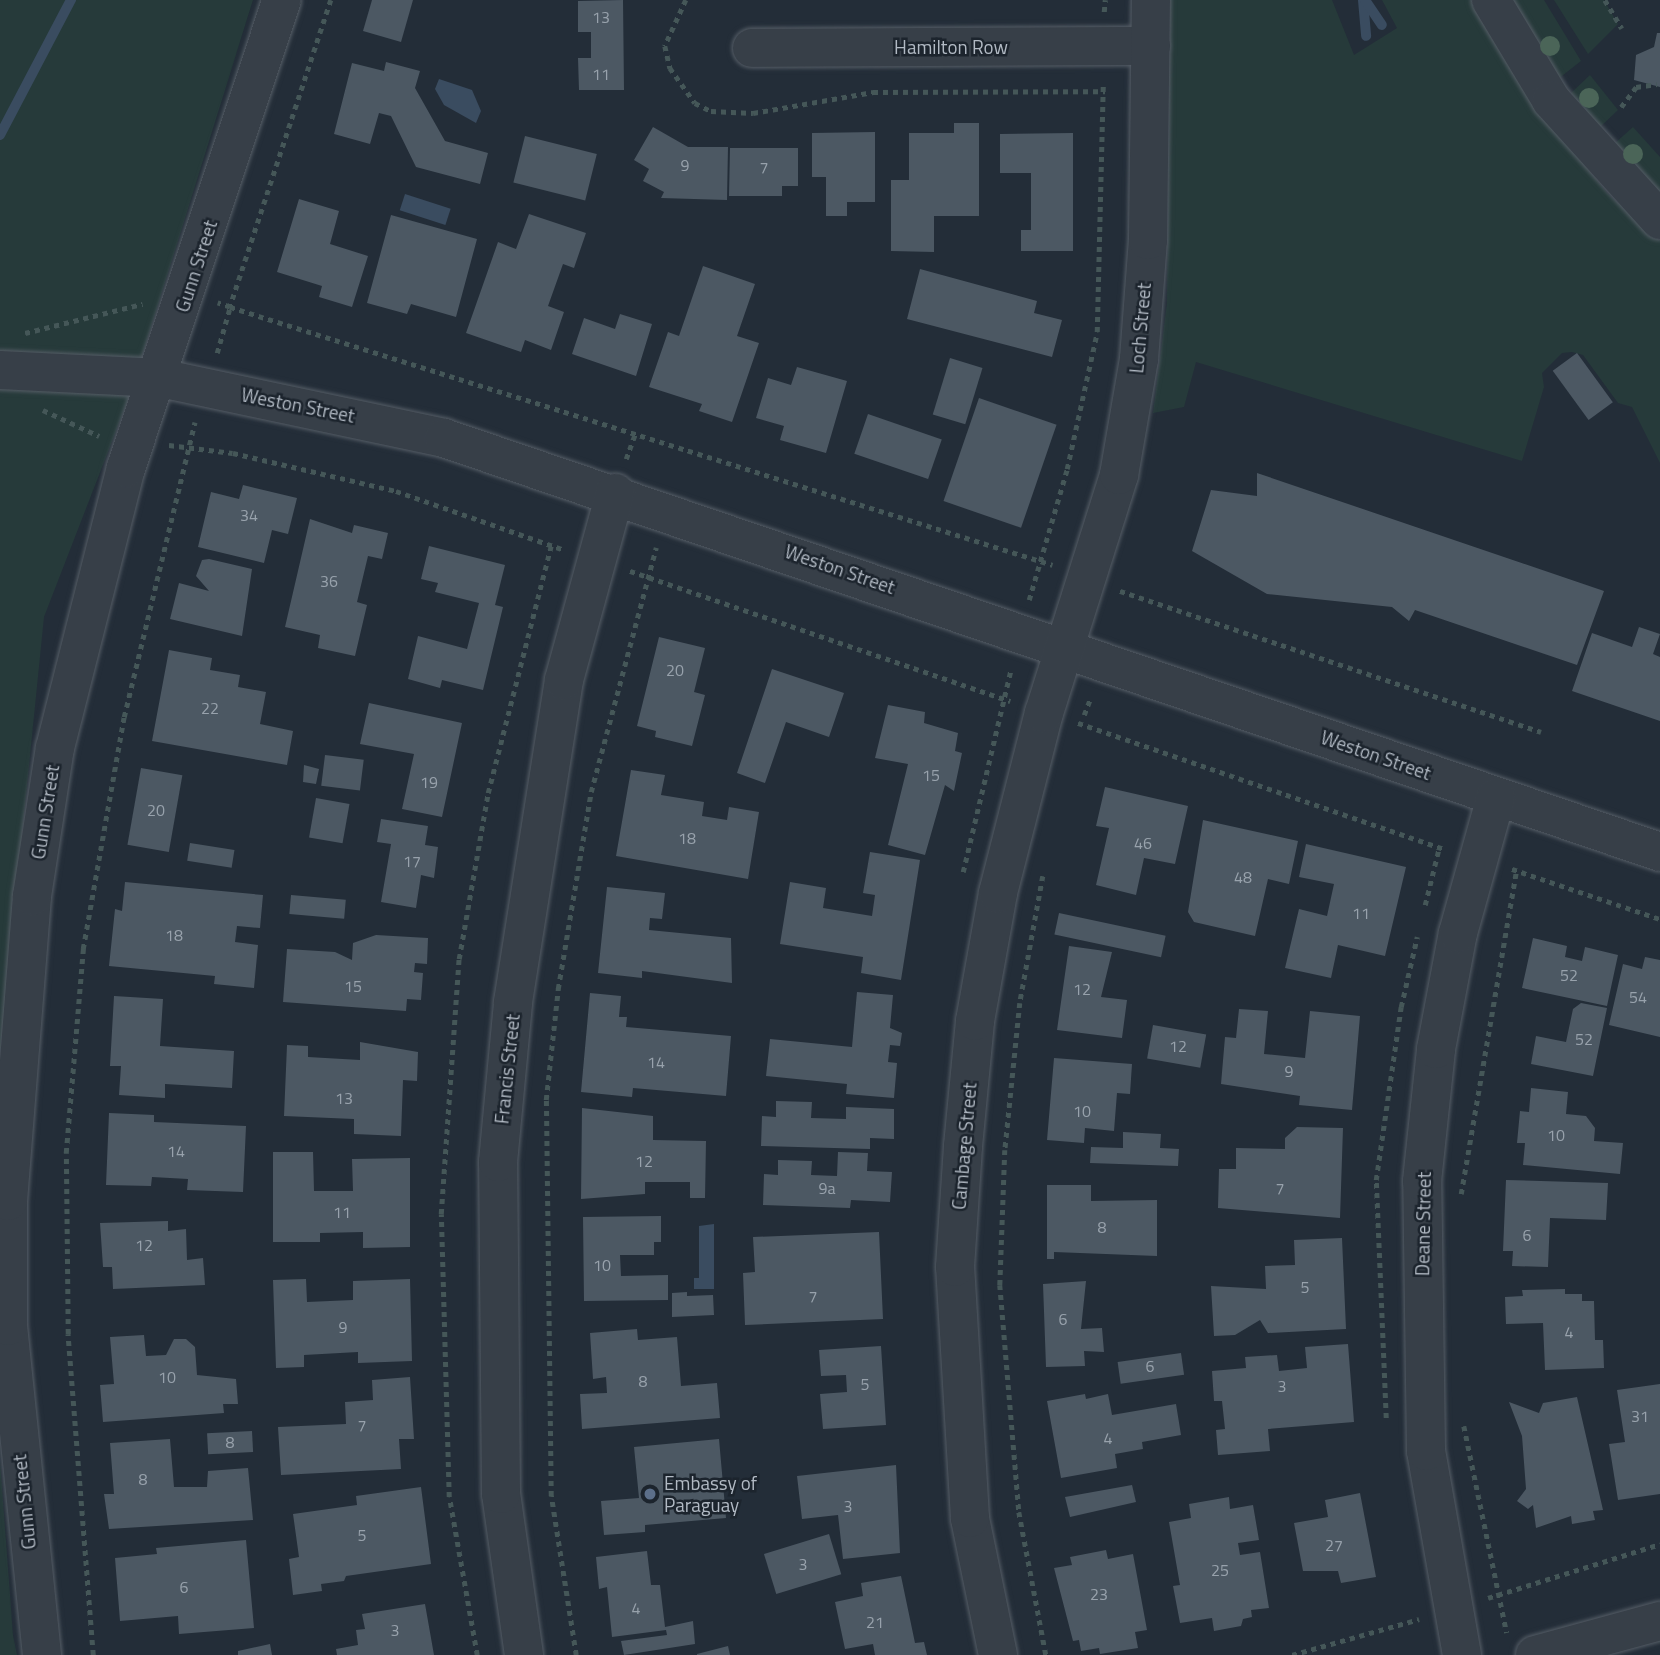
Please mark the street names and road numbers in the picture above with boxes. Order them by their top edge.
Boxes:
street label: Hamilton Row [894,36,1008,58]
street label: Gunn Street [170,217,222,315]
street label: Loch Street [1125,282,1155,374]
street label: Weston Street [239,383,357,427]
street label: Weston Street [782,540,898,598]
street label: Weston Street [1318,726,1434,784]
street label: Gunn Street [26,763,64,861]
street label: Francis Street [490,1013,524,1125]
street label: Cambage Street [947,1081,981,1211]
street label: Deane Street [1411,1172,1435,1276]
street label: Gunn Street [8,1453,40,1551]

